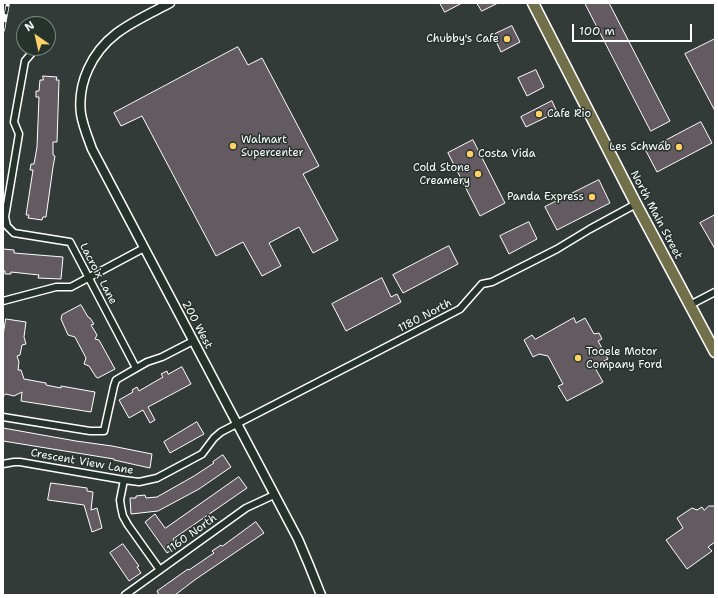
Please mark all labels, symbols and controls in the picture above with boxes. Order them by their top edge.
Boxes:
north arrow [16,16,56,56]
scale bar [574,16,694,42]
text: N [22,18,37,35]
text: 100 m [579,23,615,39]
place label: Chubby's Cafe [426,32,499,46]
marker: Chubby's Cafe [502,34,512,44]
place label: Cafe Rio [547,107,591,121]
marker: Cafe Rio [534,109,544,119]
place label: Walmart Supercenter [241,133,304,159]
place label: Les Schwab [609,140,671,154]
marker: Walmart Supercenter [228,141,238,151]
marker: Les Schwab [674,142,684,152]
place label: Costa Vida [478,147,536,161]
marker: Costa Vida [465,149,475,159]
place label: Cold Stone Creamery [413,161,470,187]
marker: Cold Stone Creamery [473,169,483,179]
street label: North Main Street [627,169,685,261]
place label: Panda Express [507,190,584,204]
marker: Panda Express [587,192,597,202]
street label: Lacroix Lane [76,241,120,307]
street label: 1180 North [396,296,454,336]
street label: 200 West [179,299,215,351]
place label: Tooele Motor Company Ford [586,345,662,371]
marker: Tooele Motor Company Ford [573,353,583,363]
street label: Crescent View Lane [29,446,135,478]
street label: 1160 North [164,511,220,557]

